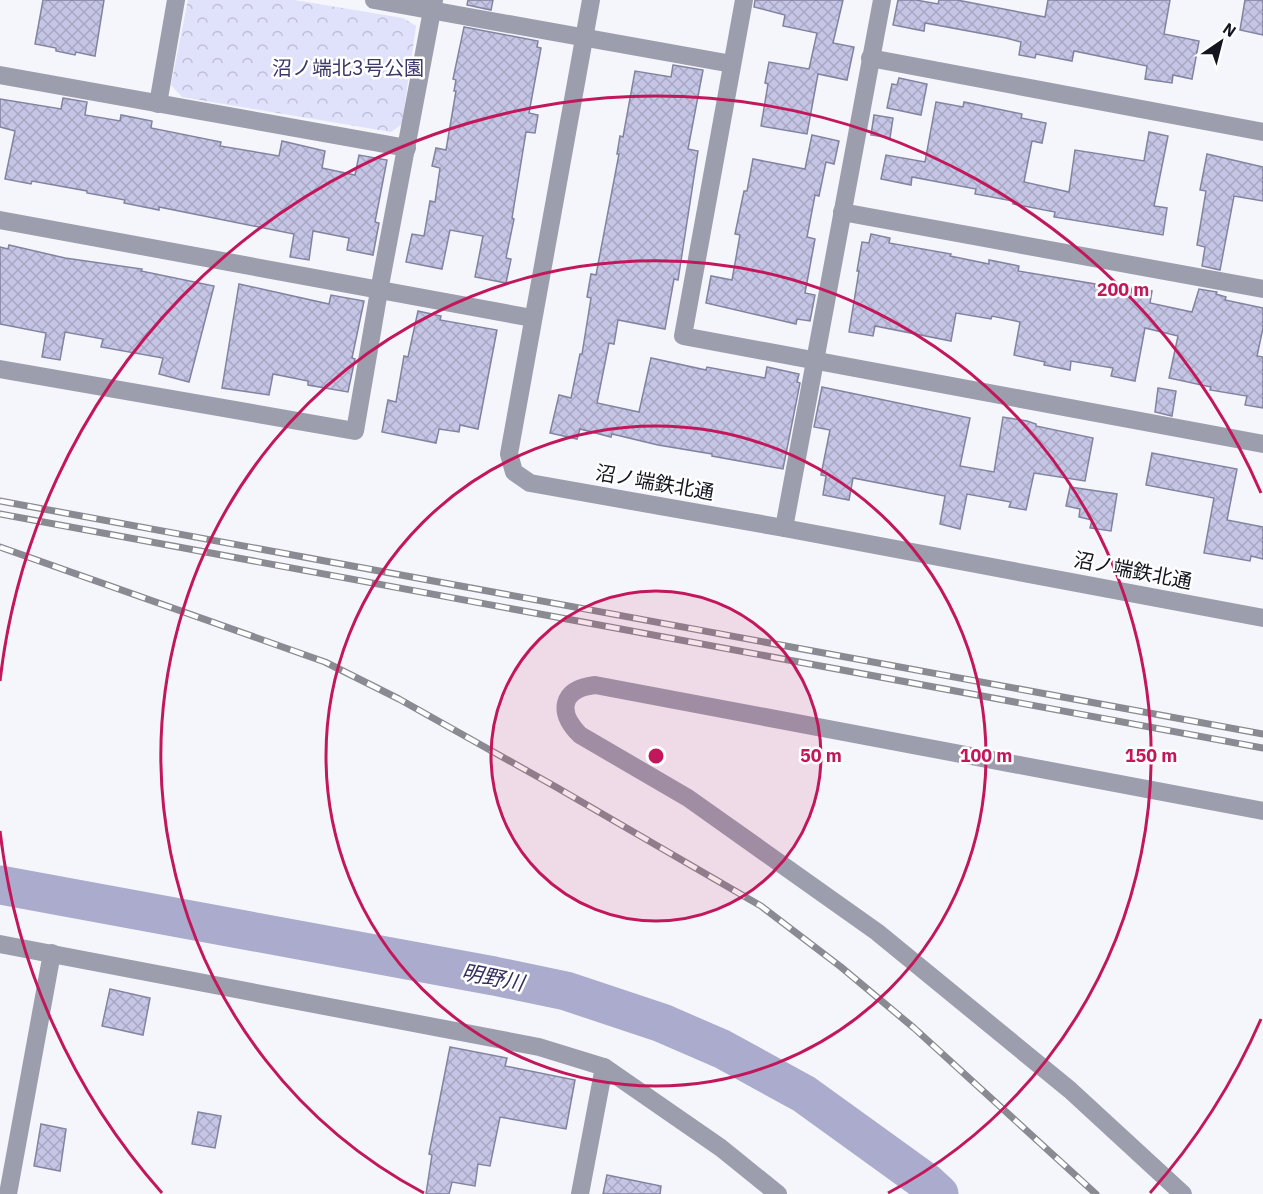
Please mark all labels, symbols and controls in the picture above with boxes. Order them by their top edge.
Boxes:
north arrow [1191,12,1251,72]
text: N [1219,18,1240,41]
park label: 沼ノ端北3号公園 [272,54,424,81]
text: 200 m [1097,278,1149,301]
street label: 沼ノ端鉄北通 [594,458,716,506]
street label: 沼ノ端鉄北通 [1072,545,1194,595]
text: 50 m [800,744,842,767]
text: 100 m [960,744,1012,767]
text: 150 m [1125,744,1177,767]
centre of rings [646,746,666,766]
water label: 明野川 [459,957,529,997]

